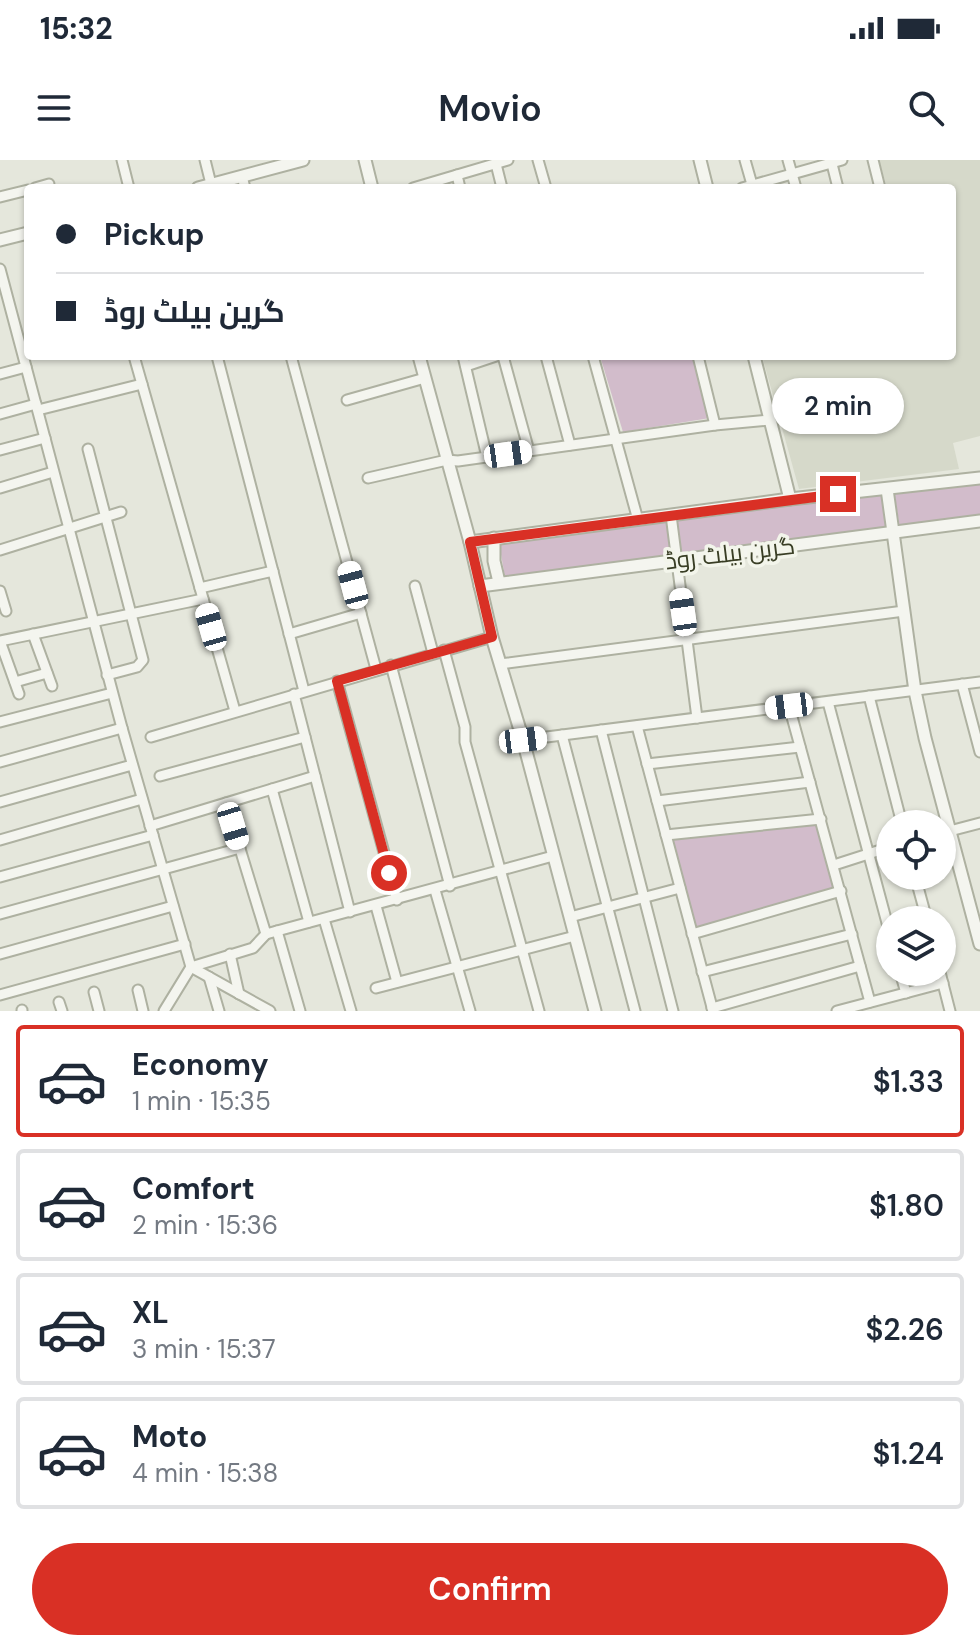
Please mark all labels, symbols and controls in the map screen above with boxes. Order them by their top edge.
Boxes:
text: 15:32 [40,9,113,48]
text: Movio [438,85,542,132]
icon: menu [32,86,76,130]
icon: search [904,86,948,130]
text: Pickup [104,215,204,254]
text: گرین بیلٹ روڈ [104,292,285,331]
callout: 2 min [772,378,904,434]
text: 2 min [804,389,872,423]
car [483,439,533,469]
route end [820,476,856,512]
street label: گرین بیلٹ روڈ [663,530,797,576]
car [335,559,371,611]
car [668,587,698,637]
car [193,601,229,653]
car [764,691,814,721]
car [498,725,548,755]
car [215,800,251,852]
map controls [876,810,956,986]
button: locate [876,810,956,890]
route start [371,855,407,891]
button: layers [876,906,956,986]
icon: car [36,1045,108,1117]
text: Economy [132,1045,269,1084]
text: $1.33 [873,1062,944,1101]
text: 1 min · 15:35 [132,1084,271,1118]
icon: car [36,1169,108,1241]
text: Comfort [132,1169,255,1208]
text: $1.80 [869,1186,944,1225]
text: 2 min · 15:36 [132,1208,278,1242]
icon: car [36,1293,108,1365]
text: XL [132,1293,169,1332]
text: $2.26 [865,1310,944,1349]
text: 3 min · 15:37 [132,1332,276,1366]
icon: car [36,1417,108,1489]
text: Moto [132,1417,207,1456]
text: $1.24 [872,1434,944,1473]
text: 4 min · 15:38 [132,1456,278,1490]
button: Confirm [32,1543,948,1635]

